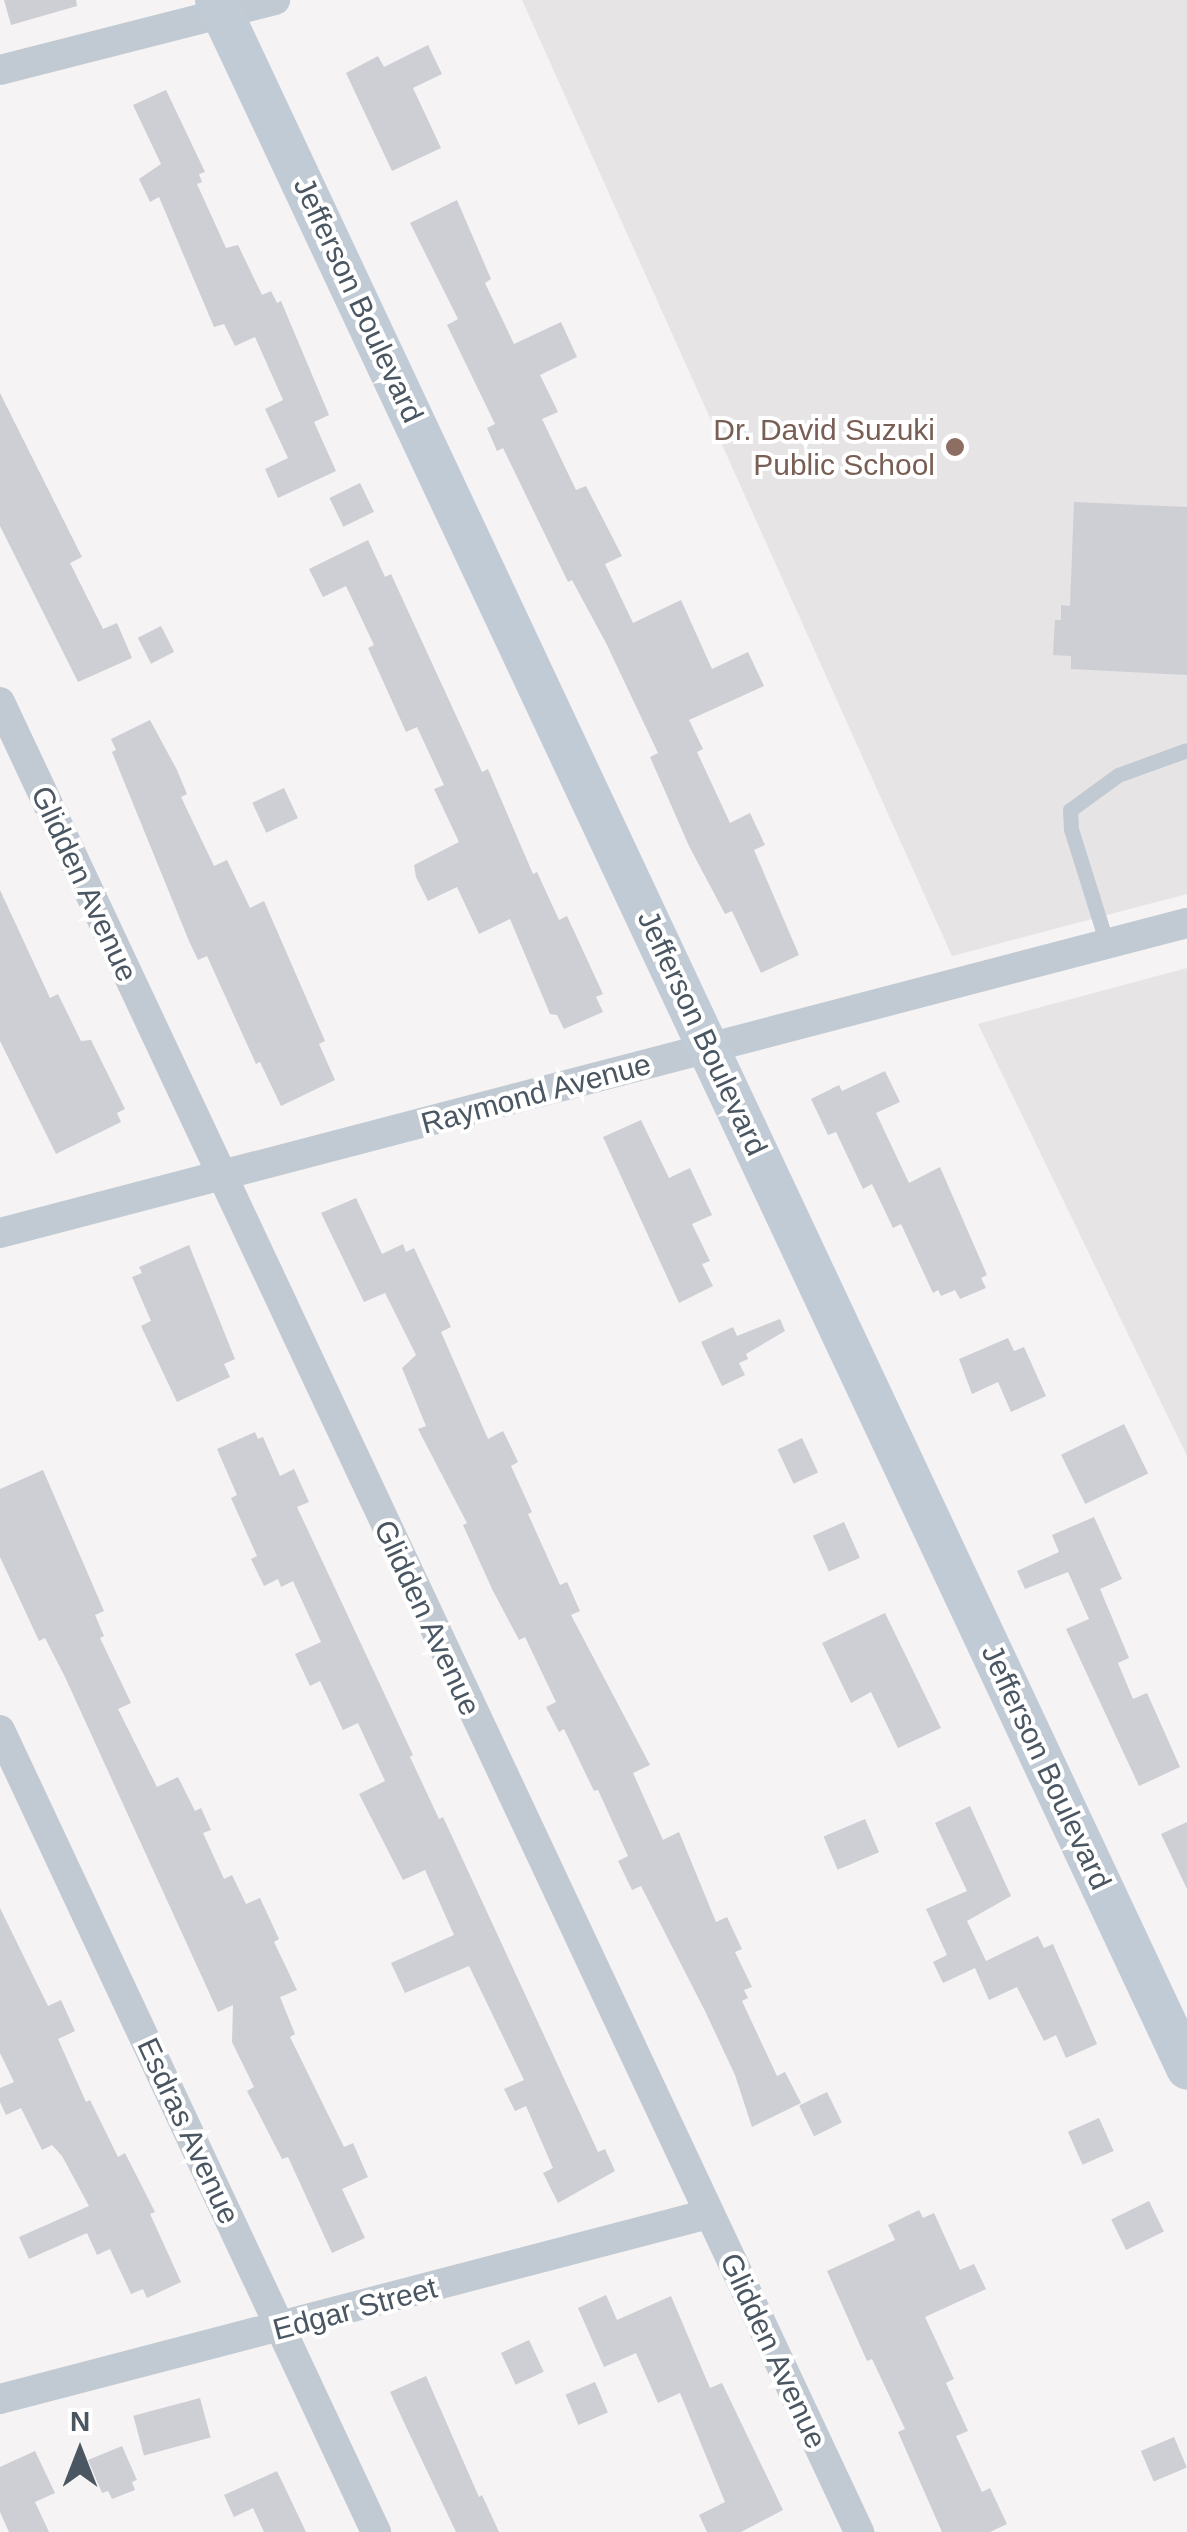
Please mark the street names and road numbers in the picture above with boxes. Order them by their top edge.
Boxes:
street label: Jefferson Boulevard [285,172,431,428]
street label: Glidden Avenue [23,780,145,988]
street label: Jefferson Boulevard [629,905,775,1161]
street label: Raymond Avenue [416,1046,656,1142]
street label: Glidden Avenue [366,1514,488,1722]
street label: Jefferson Boulevard [973,1639,1119,1895]
street label: Esdras Avenue [129,2031,247,2231]
street label: Glidden Avenue [712,2247,834,2455]
street label: Edgar Street [269,2270,441,2348]

